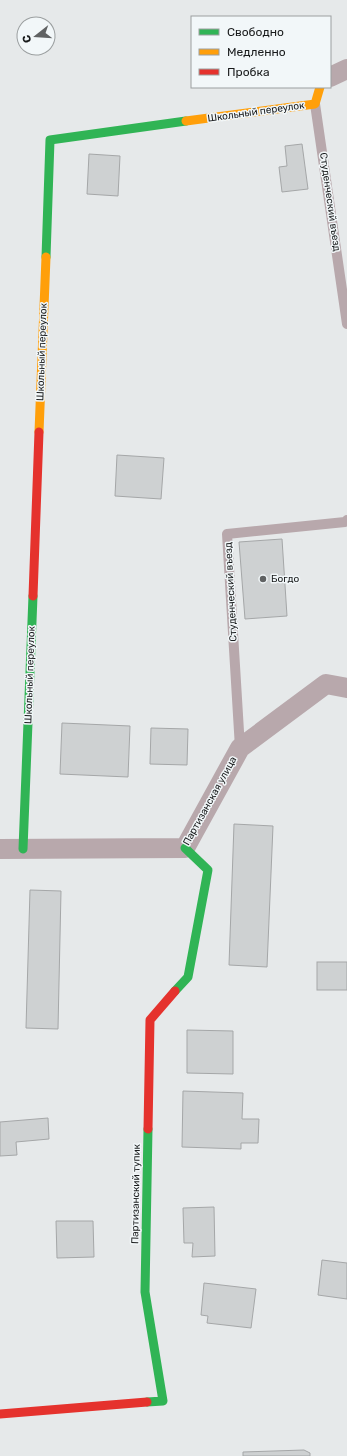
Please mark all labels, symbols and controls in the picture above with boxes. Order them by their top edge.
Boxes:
north arrow [16,16,56,56]
legend [191,16,331,88]
text: Свободно [227,25,284,39]
text: С [19,33,34,44]
text: Медленно [227,45,286,59]
text: Пробка [227,65,270,79]
street label: Школьный переулок [207,99,306,125]
street label: Студенческий въезд [317,152,343,252]
street label: Школьный переулок [34,302,50,401]
street label: Студенческий въезд [222,542,240,642]
place label: Богдо [271,573,299,585]
marker: Богдо [258,574,268,584]
street label: Школьный переулок [22,625,38,724]
street label: Партизанская улица [181,755,239,847]
street label: Партизанский тупик [129,1143,143,1244]

